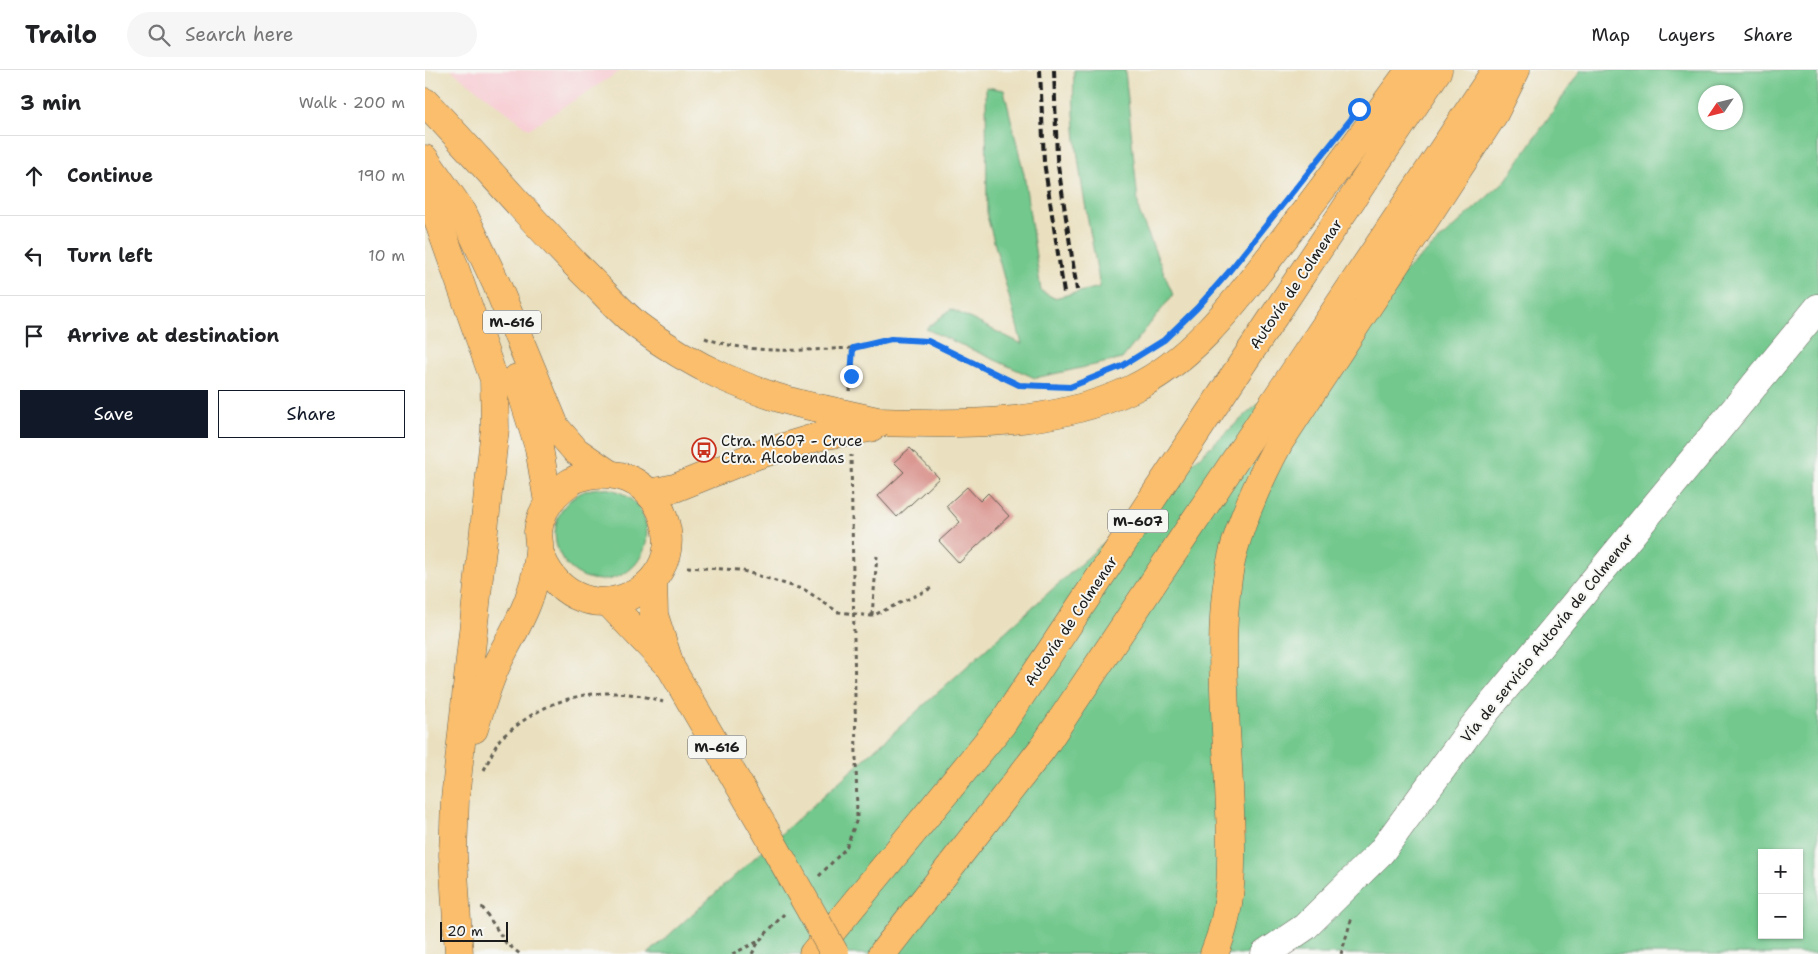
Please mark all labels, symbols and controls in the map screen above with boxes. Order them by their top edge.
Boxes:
search box [127,12,477,57]
text: Trailo [25,19,97,51]
icon: search [145,21,173,49]
text: Search here [185,22,294,47]
text: Map [1592,23,1630,47]
text: Layers [1658,23,1715,47]
text: Share [1743,23,1793,47]
north arrow [1698,85,1743,130]
text: 3 min [20,89,81,117]
text: Walk · 200 m [299,92,405,113]
route start [1348,98,1371,121]
icon: ahead [20,162,48,190]
text: Continue [67,163,153,188]
text: 190 m [358,165,405,186]
street label: Autovía de Colmenar [1245,215,1347,353]
icon: left [20,242,48,270]
text: Turn left [67,243,153,268]
text: 10 m [368,245,405,266]
road number: M-616 [483,310,541,334]
icon: arrive [20,322,48,350]
text: Arrive at destination [67,323,279,348]
route end [840,365,863,388]
button: Save [20,390,208,438]
button: Share [218,390,405,438]
place label: Ctra. M607 - Cruce Ctra. Alcobendas [721,431,863,468]
bus stop icon: Ctra. M607 - Cruce Ctra. Alcobendas [691,437,717,463]
road number: M-607 [1108,510,1168,532]
street label: Vía de servicio Autovía de Colmenar [1456,529,1638,747]
street label: Autovía de Colmenar [1020,552,1122,690]
road number: M-616 [688,736,746,759]
map controls [1758,849,1803,939]
button: + [1758,849,1803,894]
button: − [1758,894,1803,939]
scale bar [440,919,507,942]
text: 20 m [447,922,483,940]

